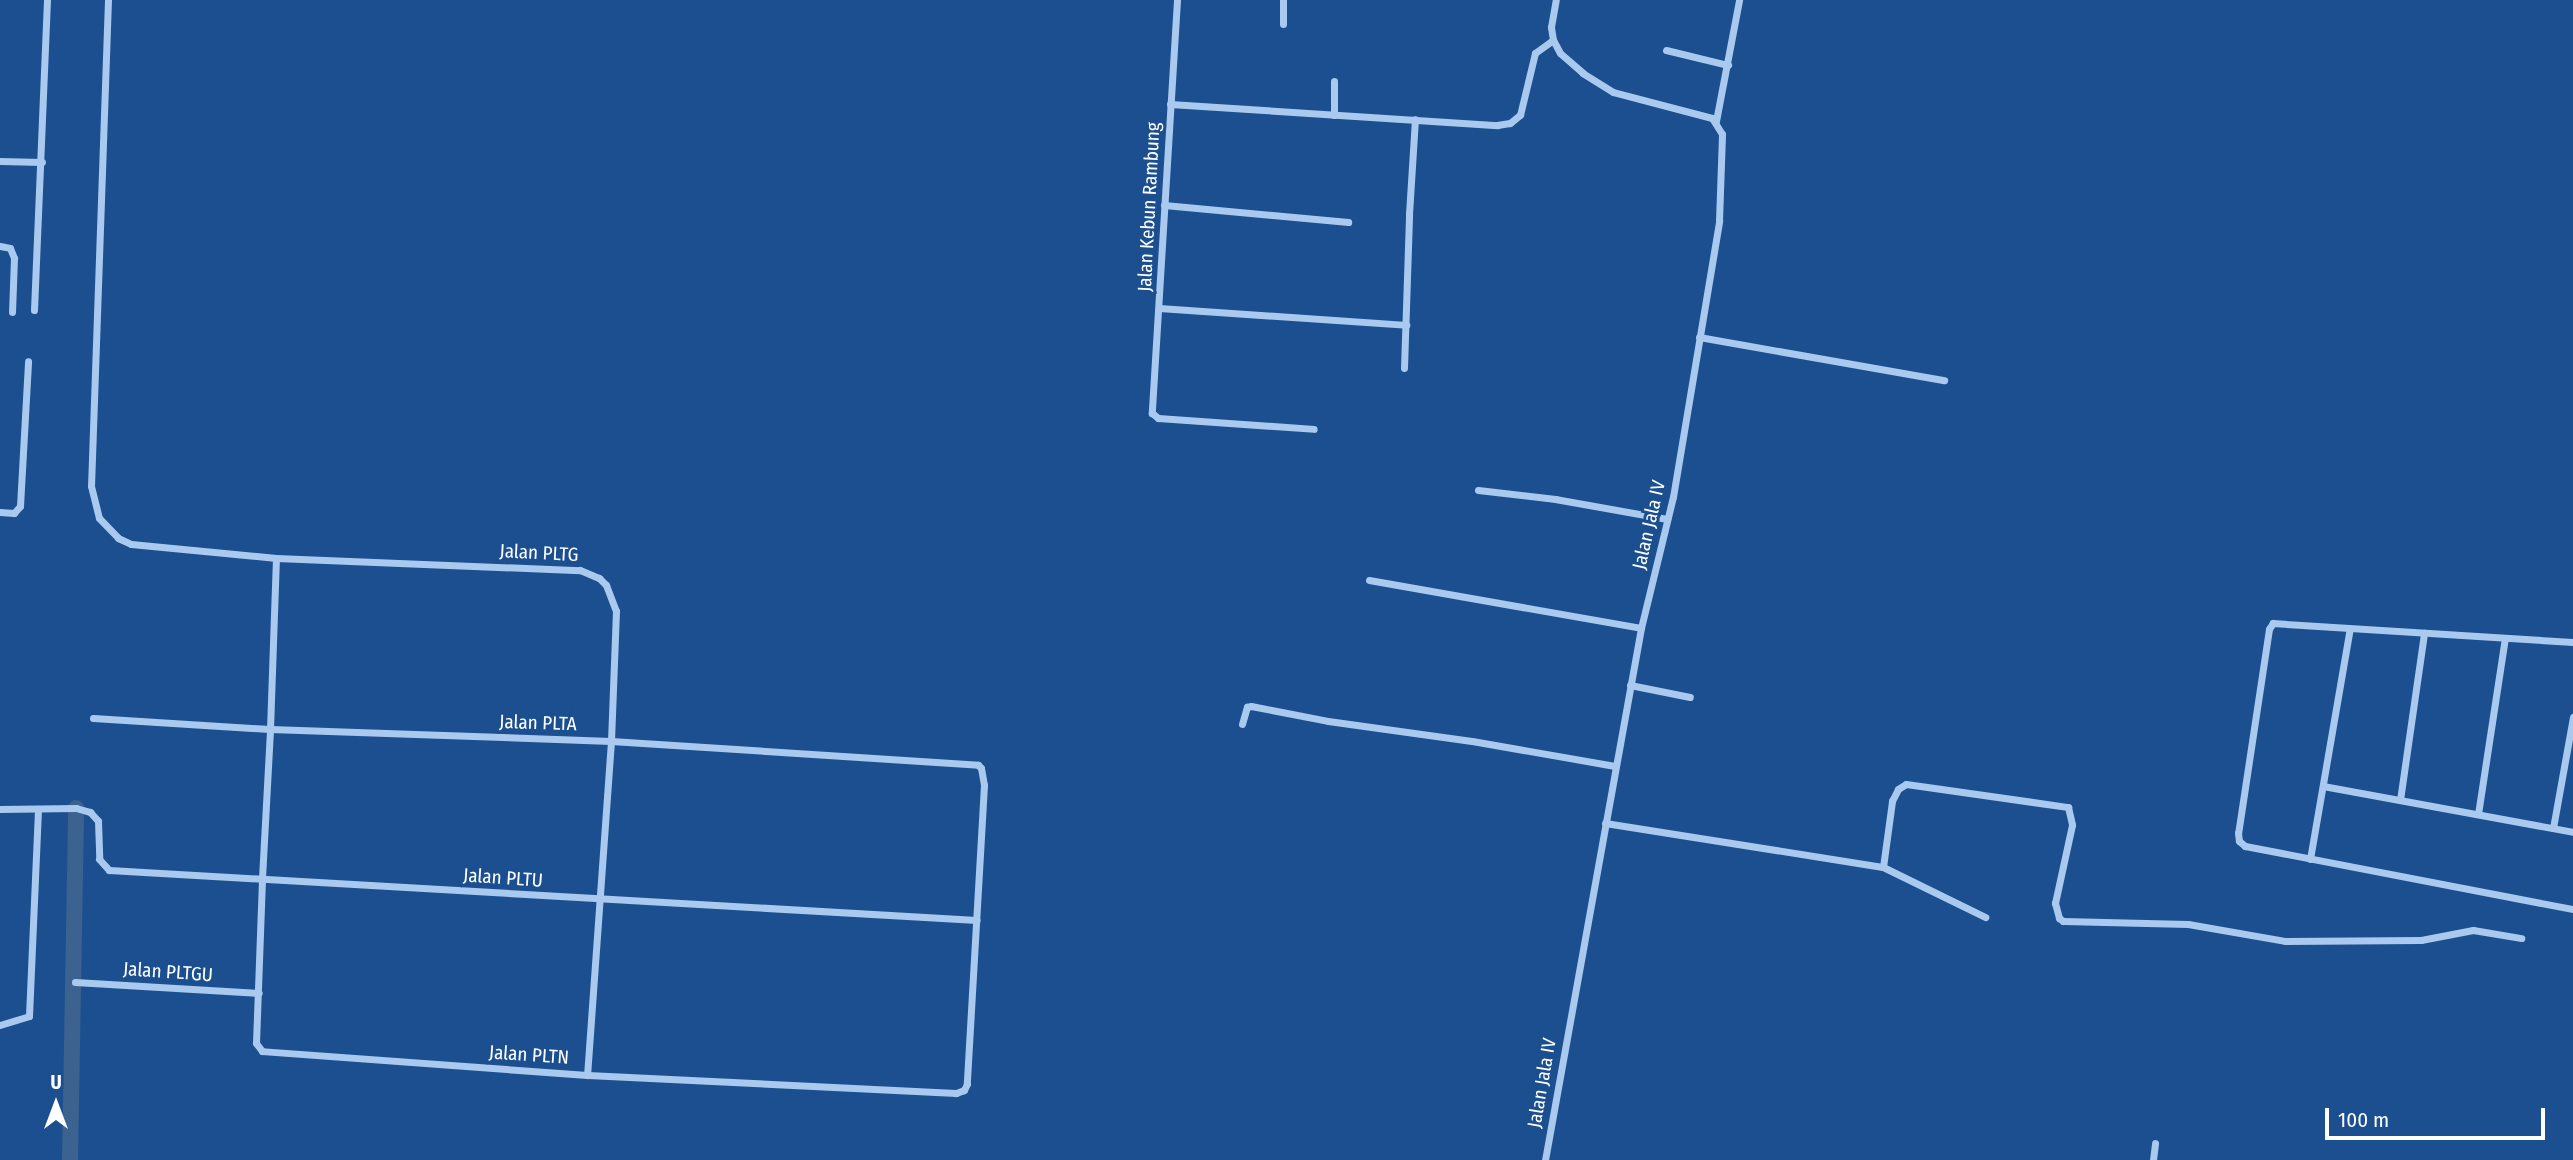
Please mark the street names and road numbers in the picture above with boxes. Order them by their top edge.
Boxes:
street label: Jalan Kebun Rambung [1133,122,1165,292]
street label: Jalan Jala IV [1628,478,1670,572]
street label: Jalan PLTG [499,540,579,566]
street label: Jalan PLTA [499,710,577,736]
street label: Jalan PLTU [462,864,544,892]
street label: Jalan PLTGU [122,957,214,987]
street label: Jalan Jala IV [1523,1036,1561,1130]
street label: Jalan PLTN [488,1041,570,1069]

